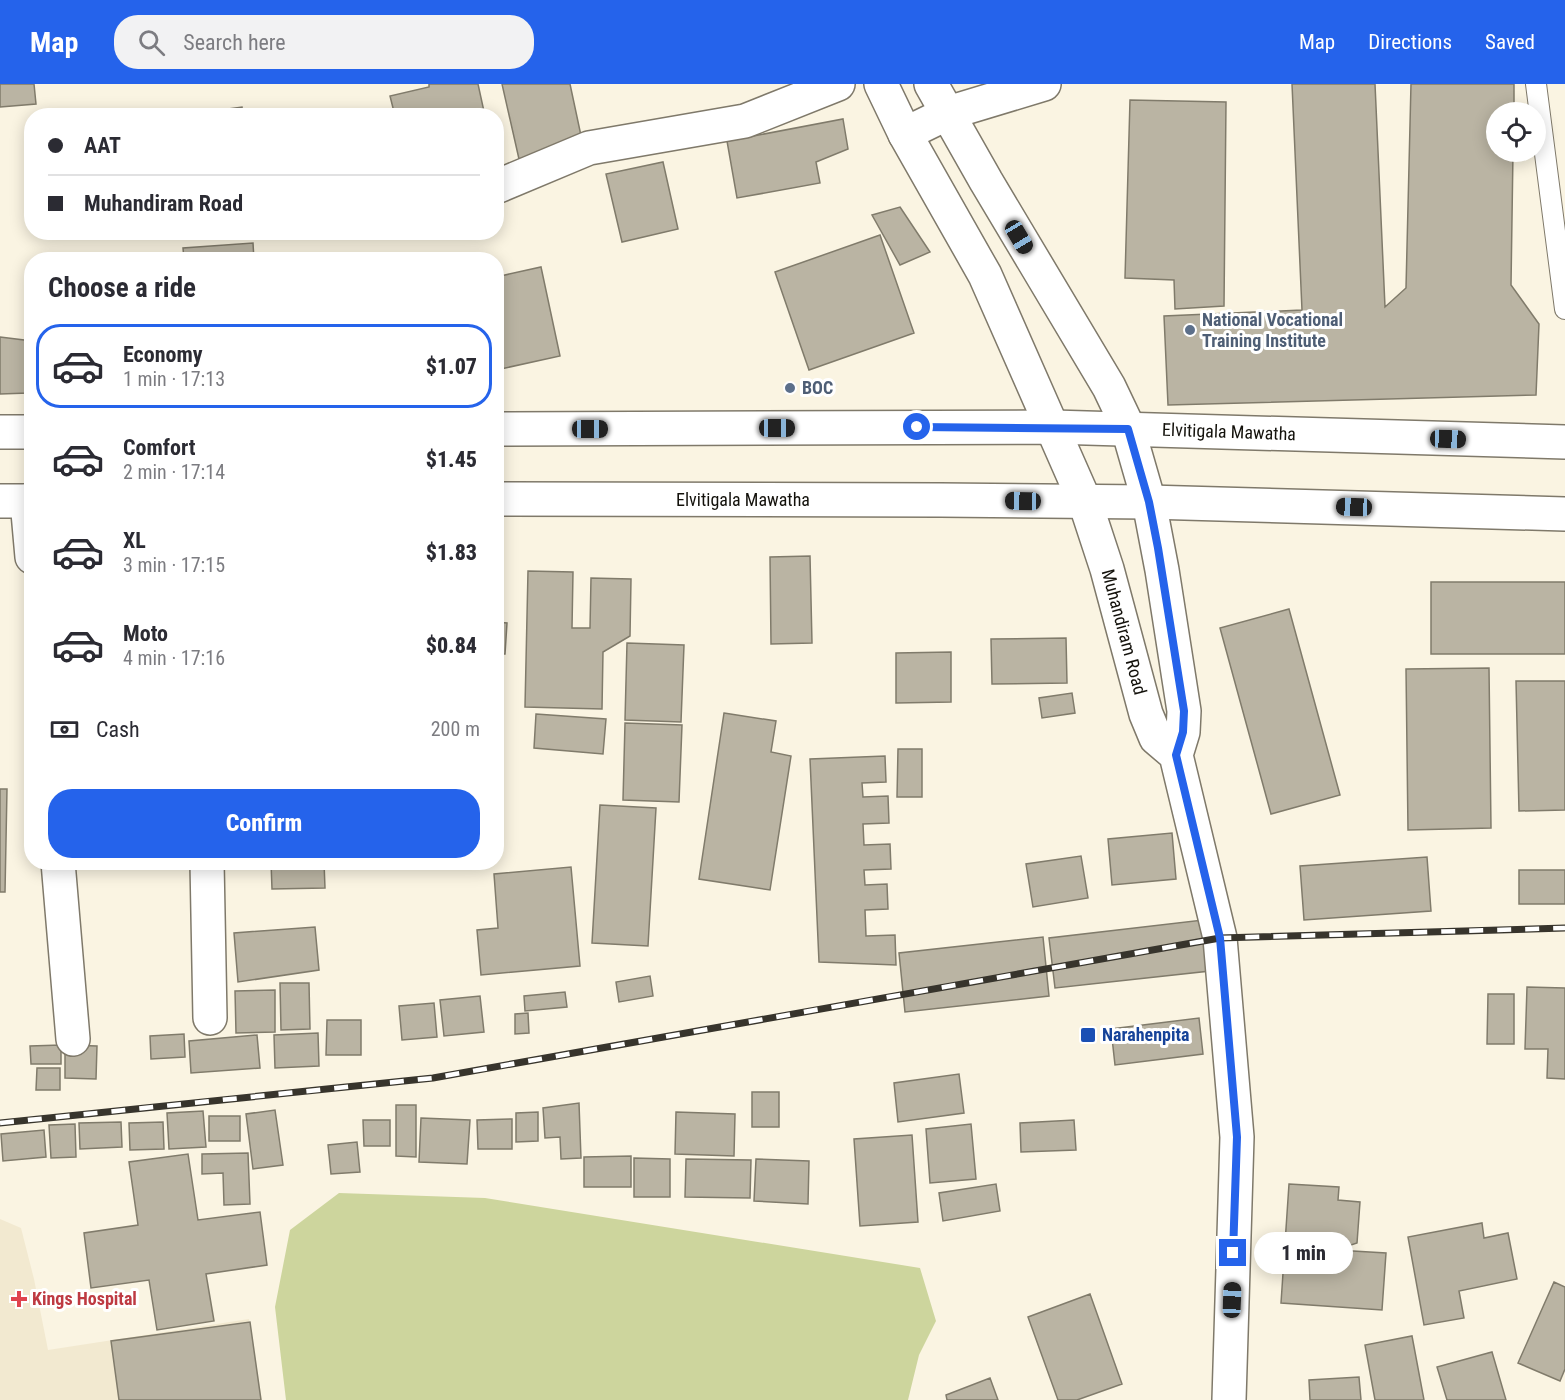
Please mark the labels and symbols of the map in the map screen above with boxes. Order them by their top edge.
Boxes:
car [1002,217,1036,257]
place label: National Vocational Training Institute [1202,309,1343,351]
marker: National Vocational Training Institute [1183,323,1197,337]
place label: BOC [802,377,833,398]
marker: BOC [783,381,797,395]
route start [903,413,930,440]
car [759,419,795,437]
street label: Elvitigala Mawatha [1162,419,1296,444]
car [572,420,608,438]
car [1430,429,1466,449]
street label: Elvitigala Mawatha [676,489,810,510]
car [1005,492,1041,510]
car [1336,497,1372,517]
street label: Muhandiram Road [1098,567,1151,697]
place label: Narahenpita [1102,1024,1189,1045]
marker: Narahenpita [1079,1026,1097,1044]
callout: 1 min [1254,1232,1353,1274]
route end [1219,1239,1246,1266]
car [1222,1282,1242,1318]
place label: Kings Hospital [32,1288,137,1309]
marker: Kings Hospital [10,1290,28,1308]

